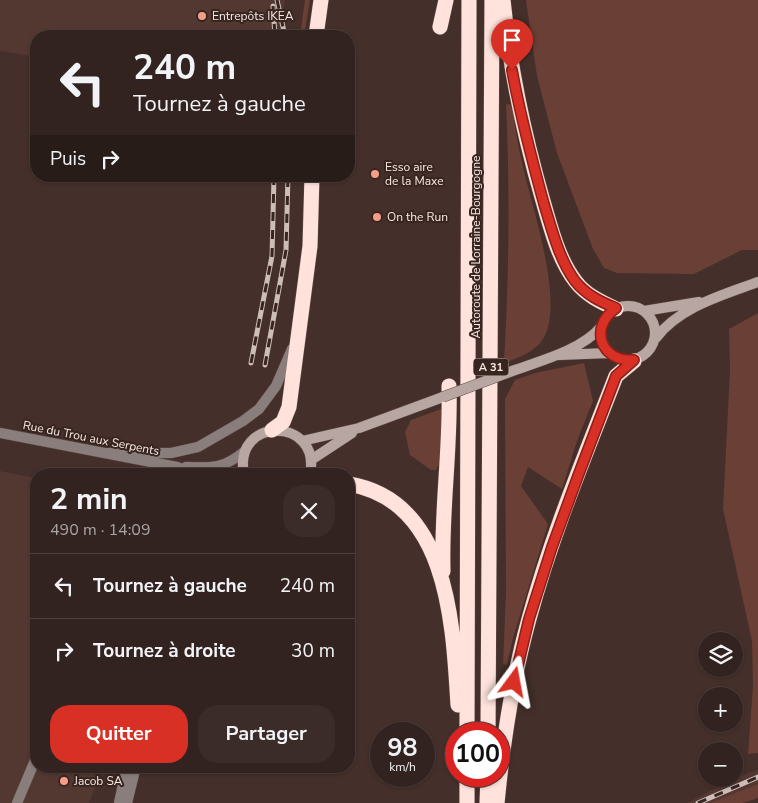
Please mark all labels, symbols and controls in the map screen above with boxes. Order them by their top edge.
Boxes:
place label: Entrepôts IKEA [212,8,294,24]
marker: Entrepôts IKEA [196,10,208,22]
pin [491,19,533,70]
icon: arrive [498,26,526,54]
text: 240 m [133,44,236,91]
icon: left [50,50,115,115]
text: Tournez à gauche [133,89,306,119]
icon: right [96,145,124,173]
text: Puis [50,146,86,172]
street label: Autoroute de Lorraine-Bourgogne [468,156,484,338]
place label: Esso aire de la Maxe [385,159,444,189]
marker: Esso aire de la Maxe [369,168,381,180]
place label: On the Run [387,209,448,225]
marker: On the Run [371,211,383,223]
road number: A 31 [474,358,508,376]
street label: Rue du Trou aux Serpents [21,417,161,459]
text: 2 min [50,479,128,520]
button: close [283,485,335,537]
text: 490 m · 14:09 [50,519,151,541]
icon: left [50,572,78,600]
text: Tournez à gauche [93,573,247,599]
text: 240 m [280,573,335,599]
map controls [698,632,743,787]
button: layers [698,632,743,677]
icon: right [50,637,78,665]
text: Tournez à droite [93,638,236,664]
text: 30 m [291,638,335,664]
position arrow [487,655,539,707]
button: + [698,687,743,732]
button: Quitter [50,705,188,763]
button: Partager [198,705,335,763]
speed limit sign: 100 [445,722,510,787]
text: 98 [387,731,418,765]
button: − [698,742,743,787]
text: km/h [389,759,416,775]
place label: Jacob SA [73,773,123,789]
marker: Jacob SA [58,775,70,787]

